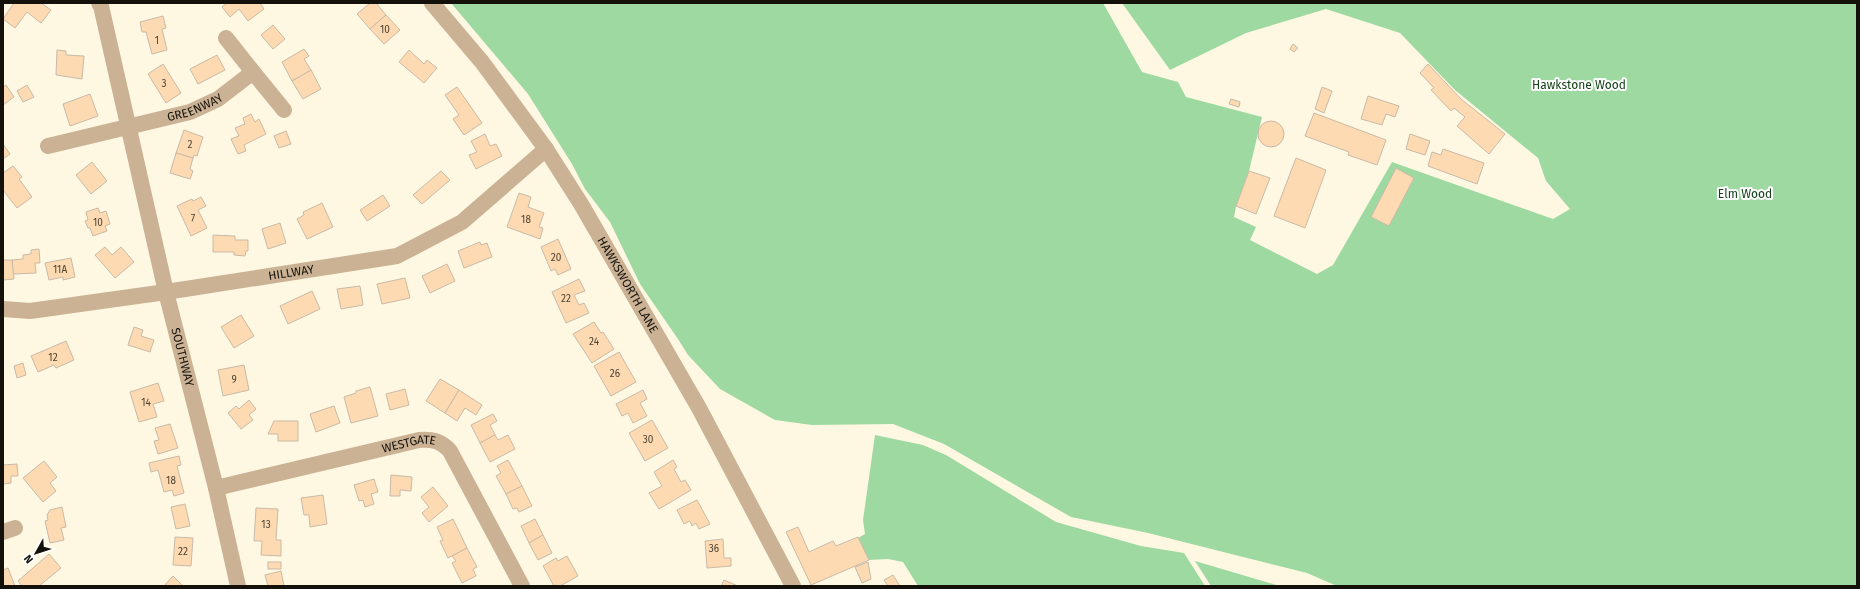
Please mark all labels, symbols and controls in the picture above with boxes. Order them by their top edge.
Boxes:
house number: 10 [380,24,390,36]
house number: 1 [155,35,159,47]
house number: 3 [162,78,167,90]
park label: Hawkstone Wood [1532,78,1626,92]
street label: GREENWAY [166,90,226,124]
house number: 2 [188,139,193,151]
park label: Elm Wood [1718,187,1772,201]
house number: 7 [191,213,196,225]
house number: 18 [521,214,531,226]
house number: 10 [93,217,103,229]
street label: HAWKSWORTH LANE [595,234,661,335]
house number: 20 [551,252,562,264]
street label: HILLWAY [267,262,315,283]
house number: 11A [53,264,67,276]
house number: 22 [561,293,571,305]
street label: SOUTHWAY [168,326,197,388]
house number: 24 [589,336,600,348]
house number: 12 [48,352,58,364]
house number: 26 [610,368,620,380]
house number: 9 [231,374,237,386]
house number: 14 [141,397,152,409]
street label: WESTGATE [380,433,437,456]
house number: 30 [643,434,654,446]
house number: 18 [166,475,176,487]
house number: 13 [261,519,271,531]
north arrow [16,533,56,573]
house number: 36 [709,543,719,555]
house number: 22 [178,546,188,558]
text: N [21,552,36,566]

